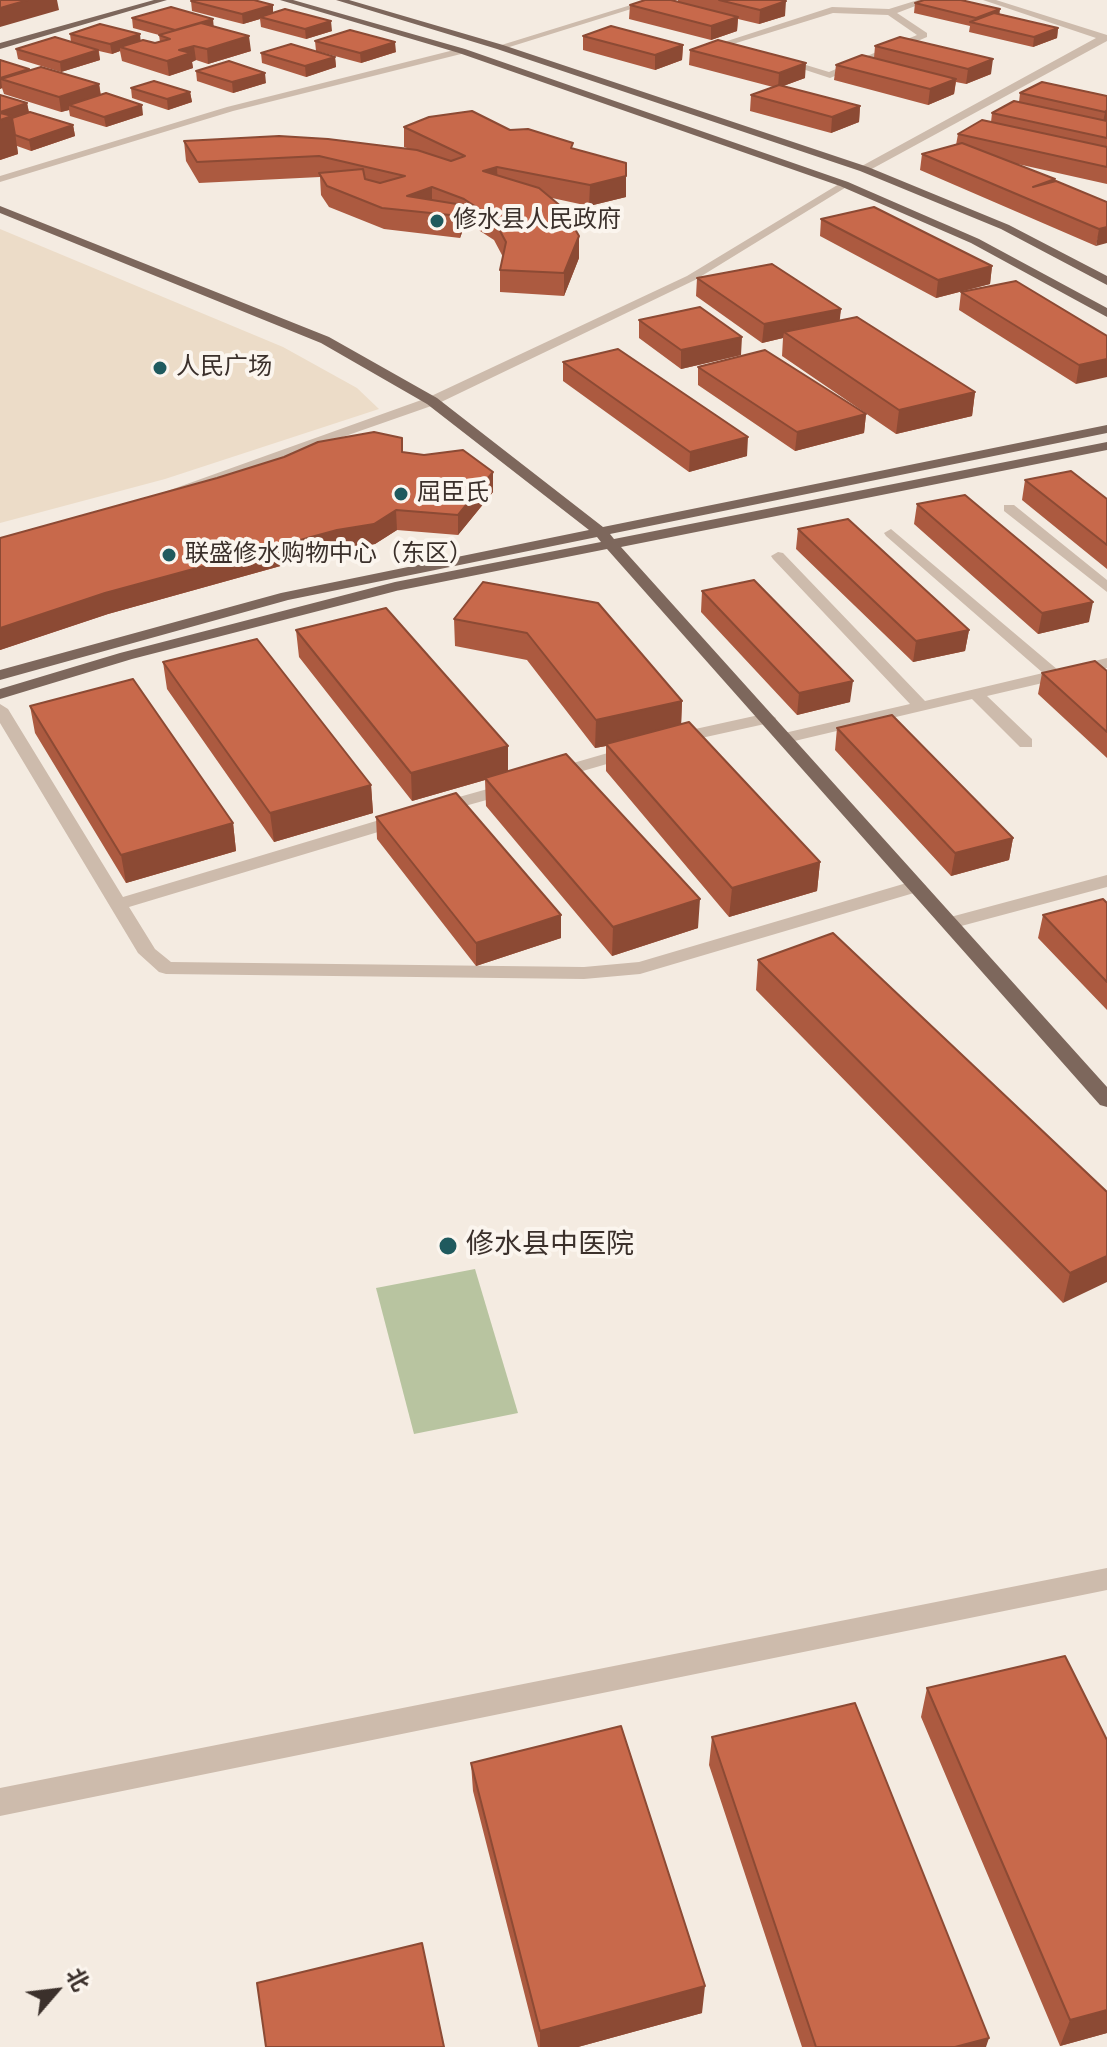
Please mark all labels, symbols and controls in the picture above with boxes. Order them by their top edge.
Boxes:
place label: 修水县人民政府 [453,207,621,235]
marker: 修水县人民政府 [428,212,446,230]
place label: 人民广场 [176,354,272,382]
marker: 人民广场 [151,359,169,377]
place label: 屈臣氏 [417,480,489,508]
marker: 屈臣氏 [392,485,410,503]
place label: 联盛修水购物中心（东区） [185,541,473,569]
marker: 联盛修水购物中心（东区） [160,546,178,564]
place label: 修水县中医院 [466,1229,634,1263]
marker: 修水县中医院 [437,1235,459,1257]
north arrow [16,1951,96,2031]
text: 北 [60,1963,96,1996]

